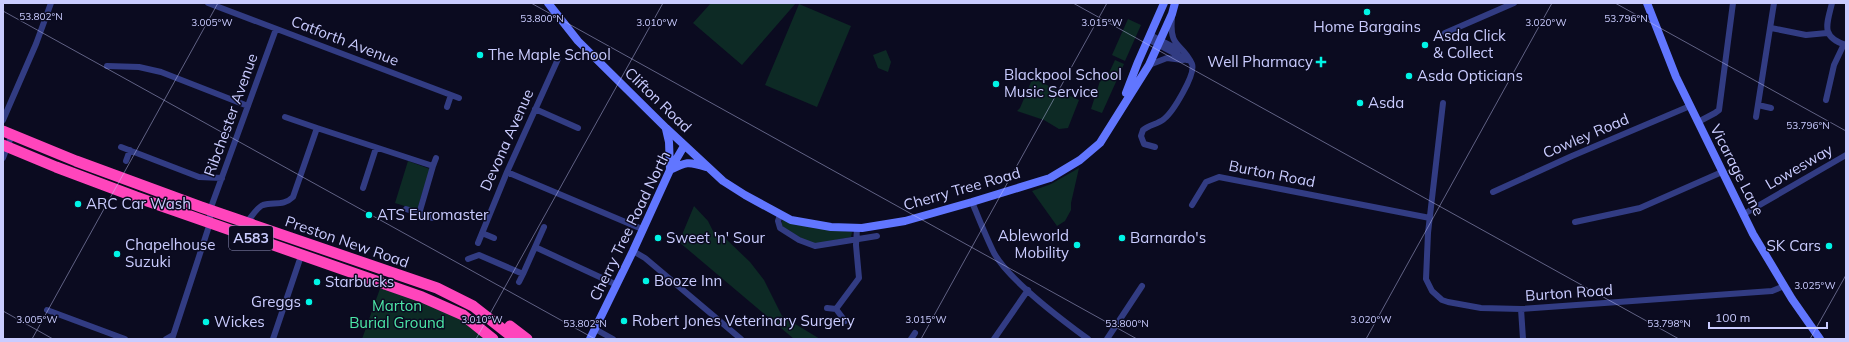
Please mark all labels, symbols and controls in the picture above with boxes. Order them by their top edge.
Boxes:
marker: Home Bargains [1362,7,1372,17]
text: 53.802°N [19,10,63,23]
street label: Catforth Avenue [289,11,402,70]
text: 53.800°N [520,12,564,25]
text: 53.796°N [1604,12,1648,25]
text: 3.005°W [191,16,233,29]
text: 3.010°W [636,16,678,29]
text: 3.015°W [1081,16,1123,29]
text: 3.020°W [1525,16,1567,29]
place label: Home Bargains [1313,17,1421,36]
place label: Asda Click & Collect [1433,26,1506,62]
marker: Asda Click & Collect [1420,40,1430,50]
place label: The Maple School [488,45,611,64]
marker: The Maple School [475,50,485,60]
street label: Ribchester Avenue [199,51,262,179]
place label: Well Pharmacy [1207,52,1313,71]
marker: Well Pharmacy [1316,57,1326,67]
street label: Clifton Road [621,63,696,136]
place label: Blackpool School Music Service [1004,65,1122,101]
place label: Asda Opticians [1417,66,1523,85]
marker: Asda Opticians [1404,71,1414,81]
marker: Blackpool School Music Service [991,79,1001,89]
street label: Devona Avenue [476,86,538,194]
place label: Asda [1368,93,1404,112]
marker: Asda [1355,98,1365,108]
street label: Cowley Road [1540,109,1632,162]
text: 53.796°N [1786,119,1830,132]
street label: Vicarage Lane [1706,121,1769,219]
street label: Lowesway [1762,140,1836,193]
street label: Cherry Tree Road North [585,148,674,304]
street label: Burton Road [1227,156,1317,191]
street label: Cherry Tree Road [901,163,1022,214]
place label: ARC Car Wash [86,194,191,213]
marker: ARC Car Wash [73,199,83,209]
place label: ATS Euromaster [377,205,489,224]
marker: ATS Euromaster [364,210,374,220]
street label: Preston New Road [283,211,412,272]
road number: A583 [229,226,273,250]
place label: Ableworld Mobility [998,226,1069,262]
place label: Sweet 'n' Sour [666,228,766,247]
place label: Barnardo's [1130,228,1206,247]
marker: Sweet 'n' Sour [653,233,663,243]
marker: Barnardo's [1117,233,1127,243]
place label: Chapelhouse Suzuki [125,235,215,271]
place label: SK Cars [1766,236,1821,255]
marker: Ableworld Mobility [1072,240,1082,250]
marker: SK Cars [1824,241,1834,251]
marker: Chapelhouse Suzuki [112,249,122,259]
place label: Booze Inn [654,271,722,290]
place label: Starbucks [325,272,394,291]
marker: Booze Inn [641,276,651,286]
marker: Starbucks [312,277,322,287]
text: 3.025°W [1794,279,1836,292]
street label: Burton Road [1524,280,1613,305]
place label: Greggs [251,292,301,311]
park label: Marton Burial Ground [349,296,445,332]
marker: Greggs [304,297,314,307]
scale bar [1709,304,1827,330]
text: 100 m [1715,310,1750,325]
place label: Robert Jones Veterinary Surgery [632,311,855,330]
place label: Wickes [214,312,265,331]
text: 3.005°W [16,313,58,326]
text: 3.010°W [461,313,503,326]
text: 3.015°W [905,313,947,326]
text: 3.020°W [1350,313,1392,326]
marker: Robert Jones Veterinary Surgery [619,316,629,326]
marker: Wickes [201,317,211,327]
text: 53.802°N [563,317,607,330]
text: 53.800°N [1105,317,1149,330]
text: 53.798°N [1647,317,1691,330]

